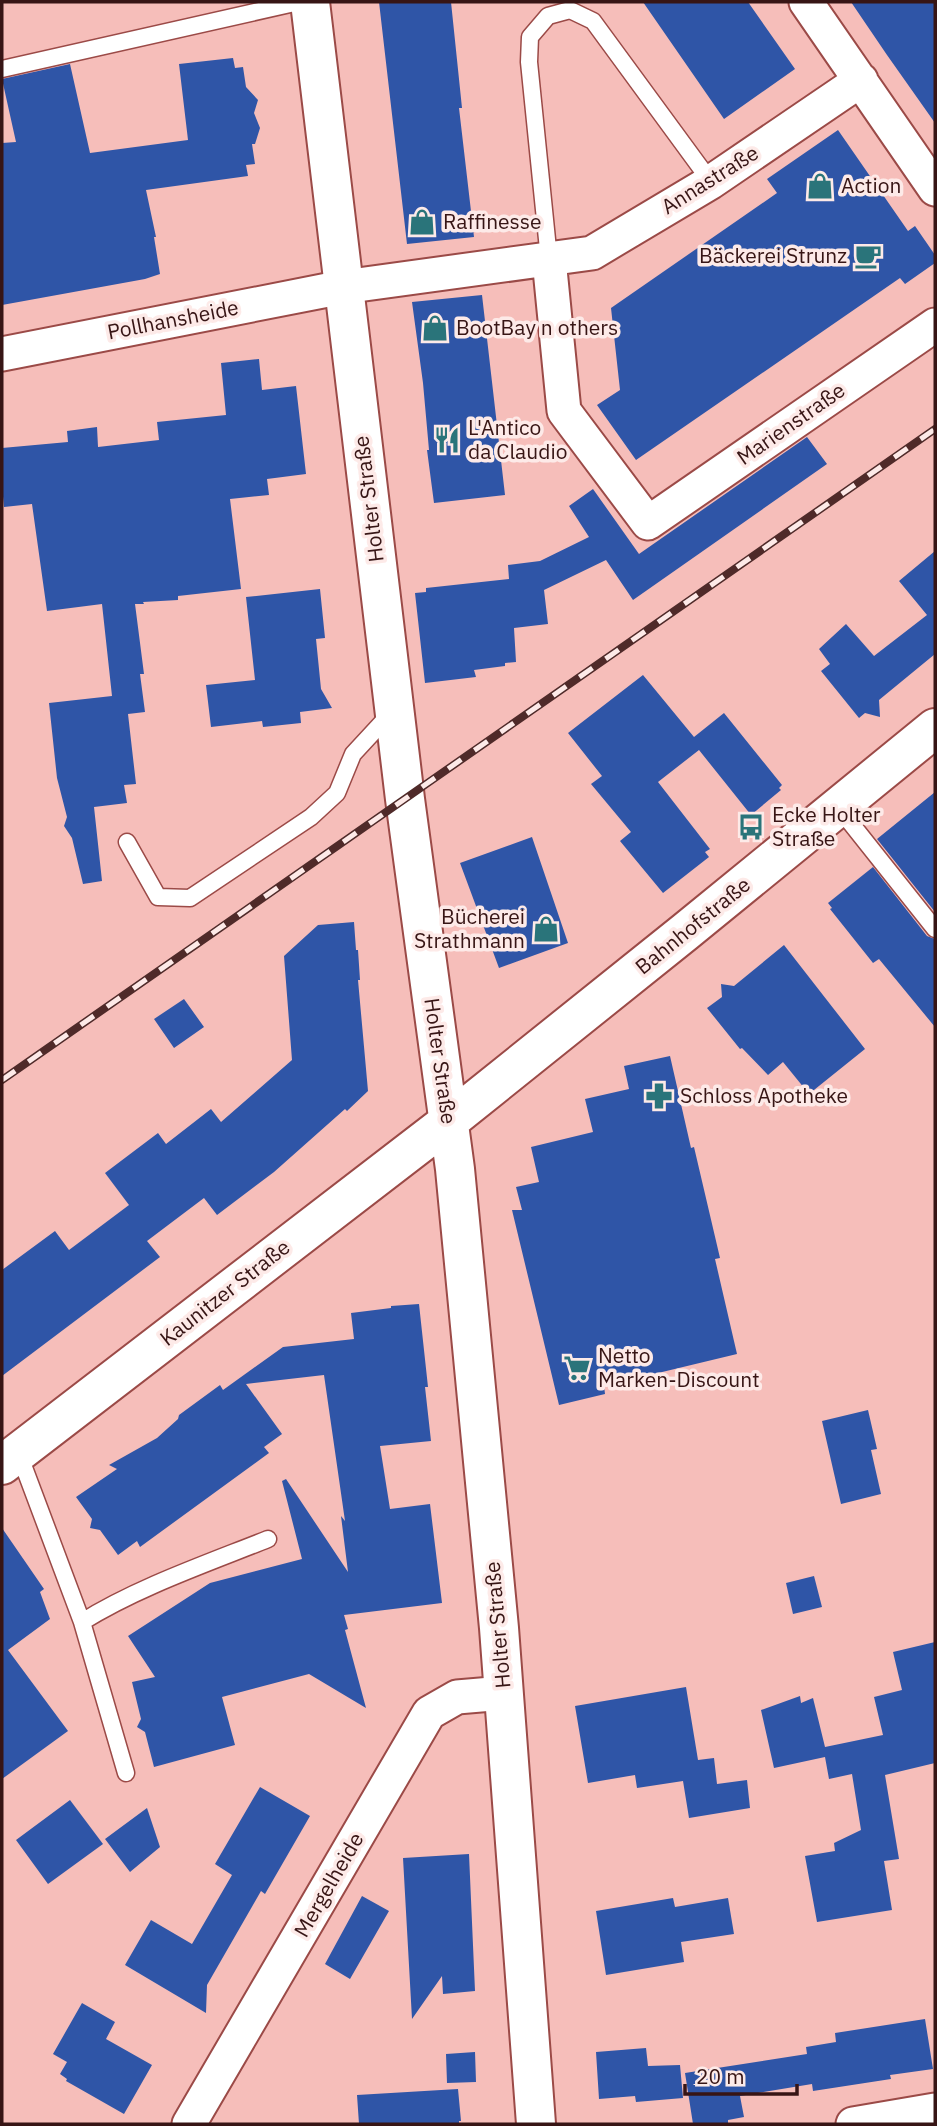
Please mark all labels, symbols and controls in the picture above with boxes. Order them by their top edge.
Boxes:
street label: Annastraße [655,138,763,220]
shop icon: Action [805,171,835,201]
place label: Action [841,171,901,199]
shop icon: Raffinesse [407,207,437,237]
place label: Raffinesse [443,207,541,235]
place label: Bäckerei Strunz [699,241,847,269]
cafe icon: Bäckerei Strunz [853,241,883,271]
street label: Pollhansheide [105,293,241,345]
shop icon: BootBay n others [420,313,450,343]
place label: BootBay n others [456,313,618,341]
street label: Marienstraße [731,376,850,471]
place label: L'Antico da Claudio [468,413,567,465]
restaurant icon: L'Antico da Claudio [432,425,462,455]
street label: Holter Straße [346,434,390,564]
place label: Ecke Holter Straße [772,800,881,852]
bus stop icon: Ecke Holter Straße [736,812,766,842]
street label: Bahnhofstraße [629,870,756,980]
place label: Bücherei Strathmann [414,902,525,954]
shop icon: Bücherei Strathmann [531,914,561,944]
street label: Holter Straße [418,996,464,1126]
pharmacy icon: Schloss Apotheke [644,1081,674,1111]
place label: Schloss Apotheke [680,1081,848,1109]
street label: Kaunitzer Straße [154,1233,295,1352]
place label: Netto Marken-Discount [598,1341,760,1393]
supermarket icon: Netto Marken-Discount [562,1353,592,1383]
street label: Holter Straße [478,1561,516,1690]
street label: Mergelheide [287,1827,369,1942]
scale bar [685,2052,797,2096]
text: 20 m [696,2062,745,2090]

